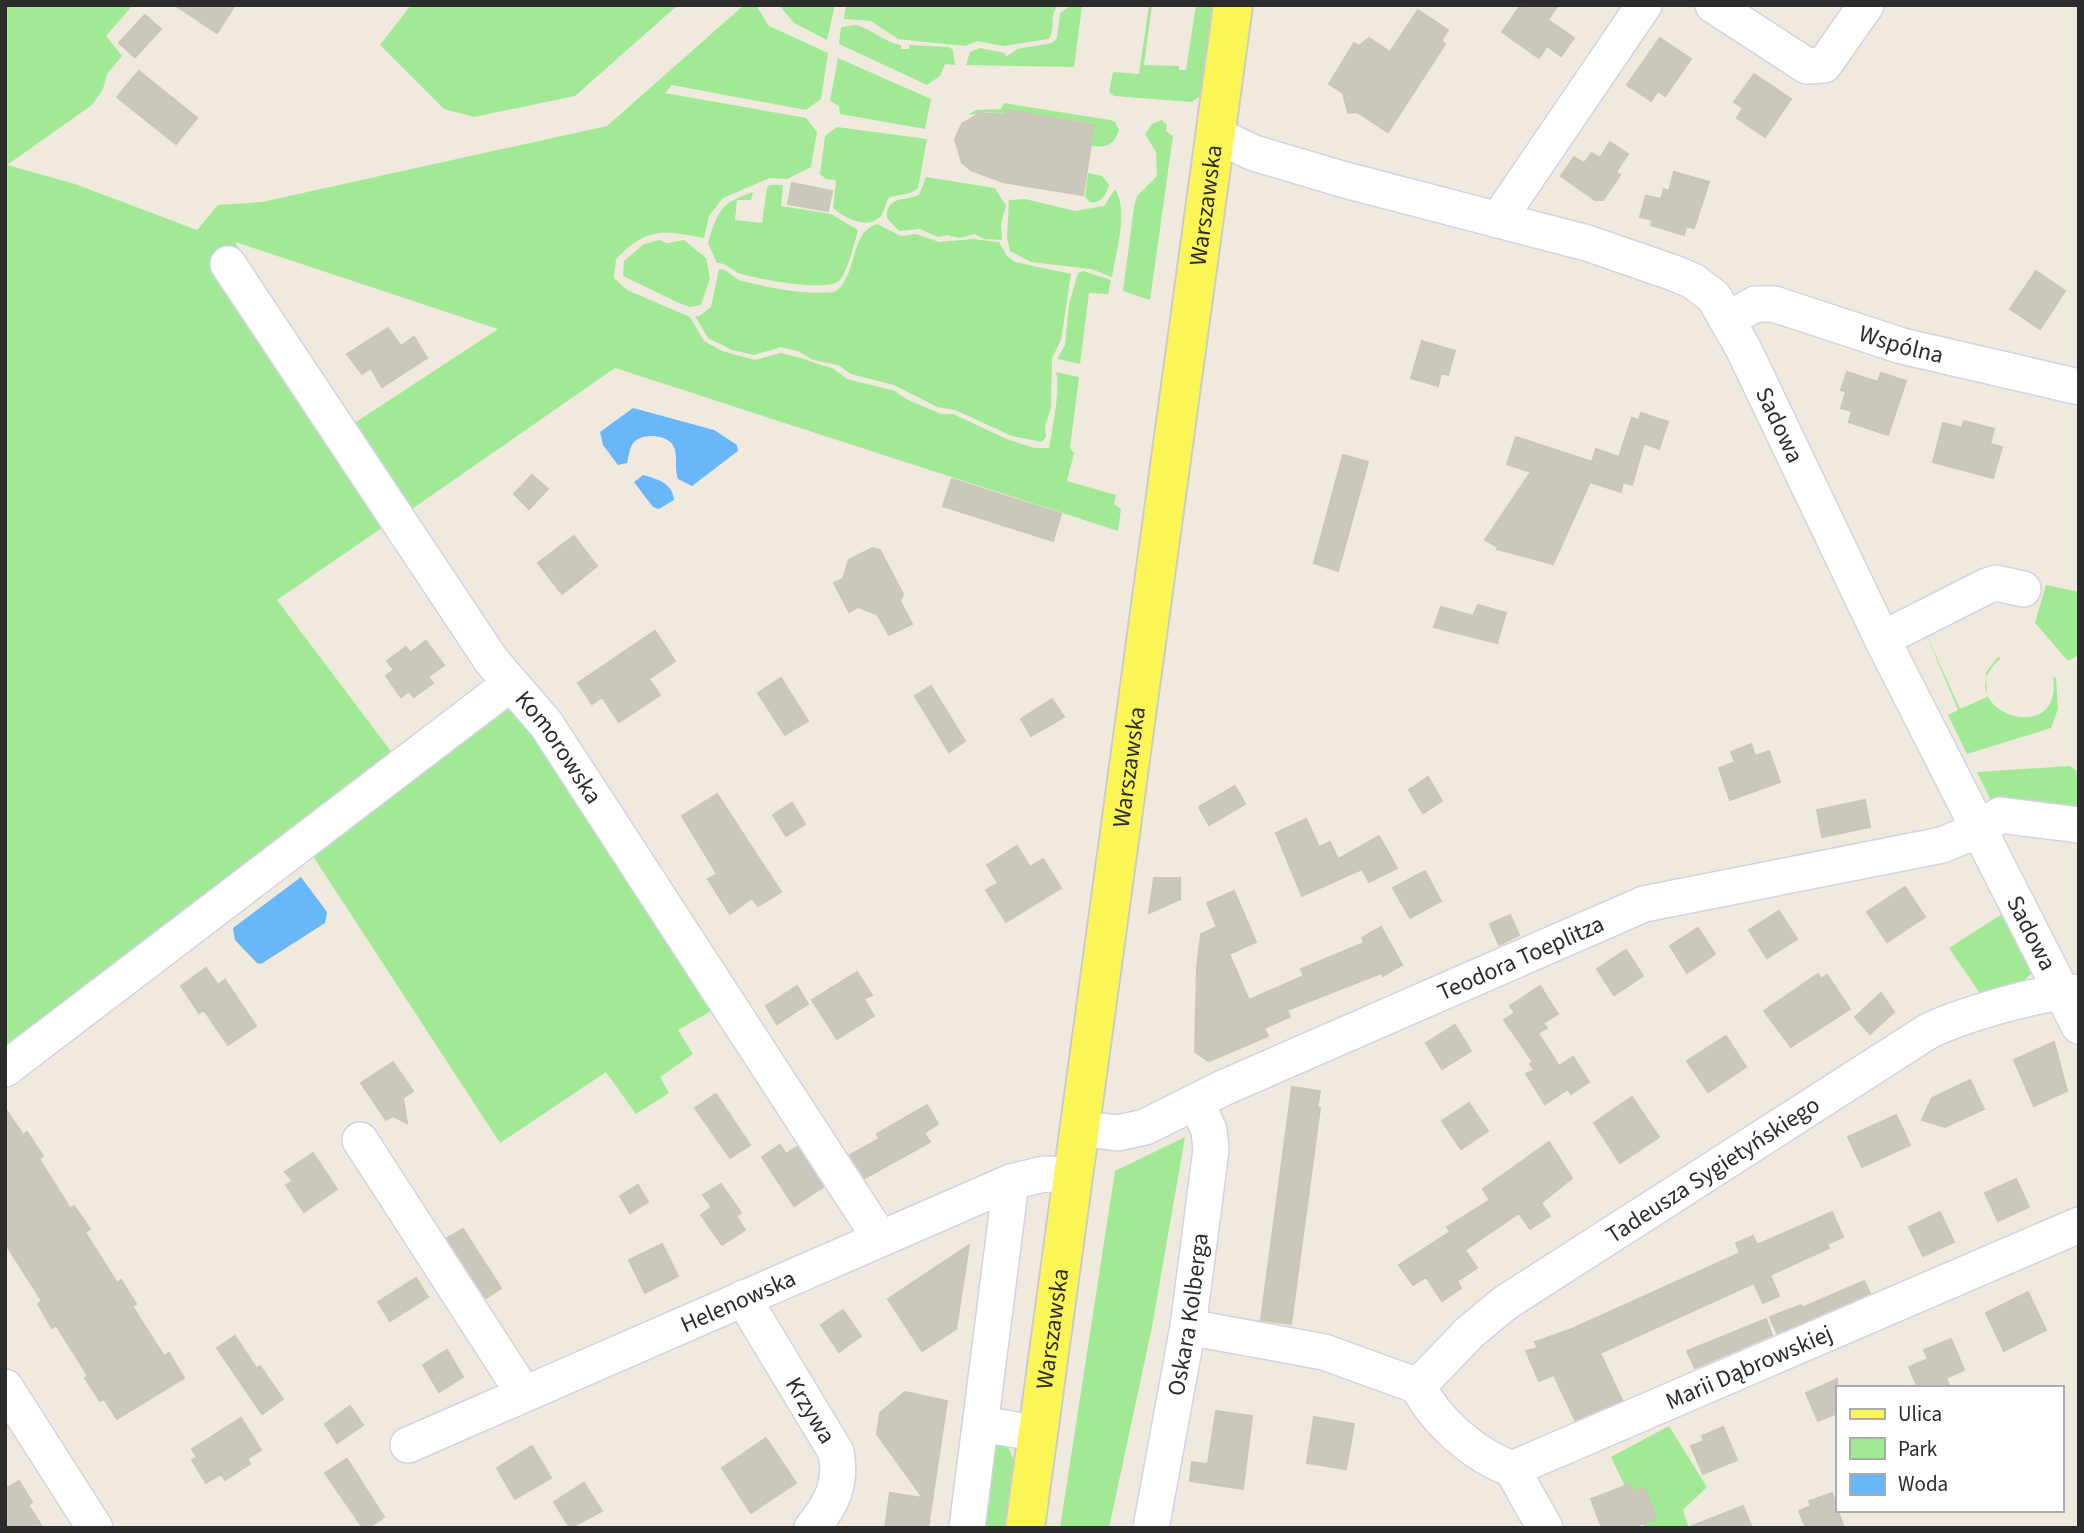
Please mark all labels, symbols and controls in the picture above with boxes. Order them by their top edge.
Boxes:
street label: Warszawska [1180,143,1231,268]
street label: Wspólna [1854,316,1947,373]
street label: Sadowa [1747,381,1813,469]
street label: Komorowska [507,683,611,811]
street label: Warszawska [1103,704,1155,830]
street label: Sadowa [1998,889,2065,977]
street label: Teodora Toeplitza [1432,906,1610,1010]
street label: Tadeusza Sygietyńskiego [1599,1088,1827,1252]
street label: Oskara Kolberga [1158,1231,1218,1399]
street label: Helenowska [675,1261,801,1342]
street label: Warszawska [1027,1266,1078,1392]
street label: Marii Dąbrowskiej [1660,1316,1838,1418]
street label: Krzywa [777,1370,844,1450]
legend [1836,1386,2063,1512]
text: Ulica [1898,1399,1942,1429]
text: Park [1898,1434,1938,1464]
text: Woda [1898,1469,1948,1499]

